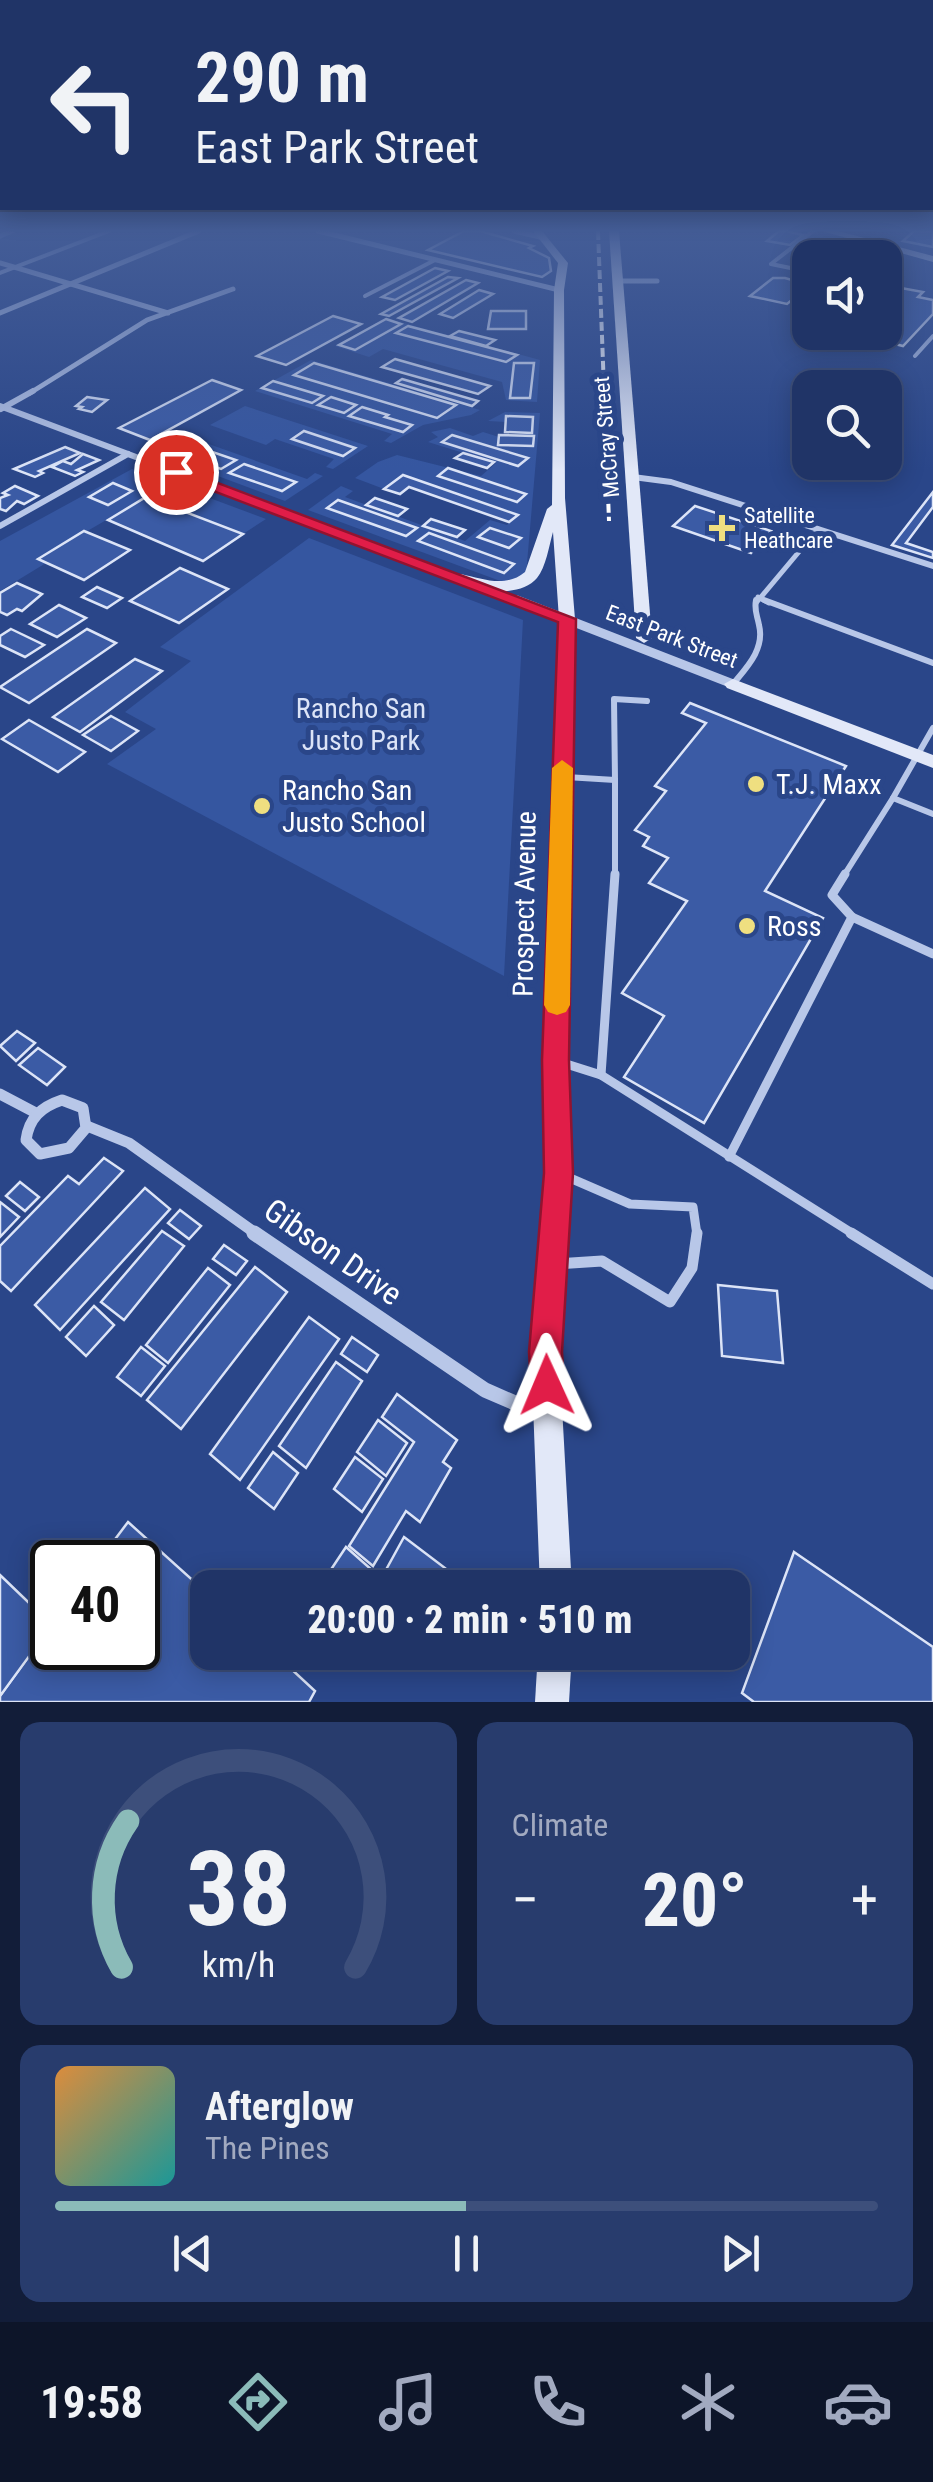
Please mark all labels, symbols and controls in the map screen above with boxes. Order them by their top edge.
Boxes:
text: 290 m [195,37,369,119]
icon: left [30,40,160,170]
text: East Park Street [195,121,479,174]
map controls [792,240,902,480]
button: sound [792,240,902,350]
button: search [792,370,902,480]
street label: McCray Street [589,375,624,499]
pin [134,430,219,515]
icon: arrive [149,445,204,500]
place label: Satellite Heathcare [744,503,833,553]
marker: Satellite Heathcare [709,515,735,541]
street label: East Park Street [603,600,741,673]
park label: Rancho San Justo Park [296,692,426,757]
place label: T.J. Maxx [776,768,881,801]
marker: T.J. Maxx [745,773,767,795]
place label: Rancho San Justo School [282,774,426,839]
marker: Rancho San Justo School [251,795,273,817]
street label: Prospect Avenue [506,811,543,997]
place label: Ross [767,910,821,943]
marker: Ross [736,915,758,937]
street label: Gibson Drive [257,1191,409,1313]
position arrow [495,1333,599,1437]
speed limit sign: 40 [30,1540,160,1670]
text: 20:00 · 2 min · 510 m [308,1598,632,1642]
text: Climate [512,1806,608,1844]
text: 38 [186,1829,291,1950]
text: 20° [642,1856,748,1944]
text: − [512,1868,539,1932]
text: + [851,1868,878,1932]
text: km/h [201,1944,275,1986]
text: Afterglow [205,2085,354,2129]
text: The Pines [205,2129,330,2167]
icon: previous [165,2226,220,2281]
icon: pause [439,2226,494,2281]
icon: next [713,2226,768,2281]
icon: directions [223,2367,293,2437]
icon: music [373,2367,443,2437]
icon: phone [523,2367,593,2437]
icon: climate [673,2367,743,2437]
icon: car [823,2367,893,2437]
text: 19:58 [40,2376,143,2429]

